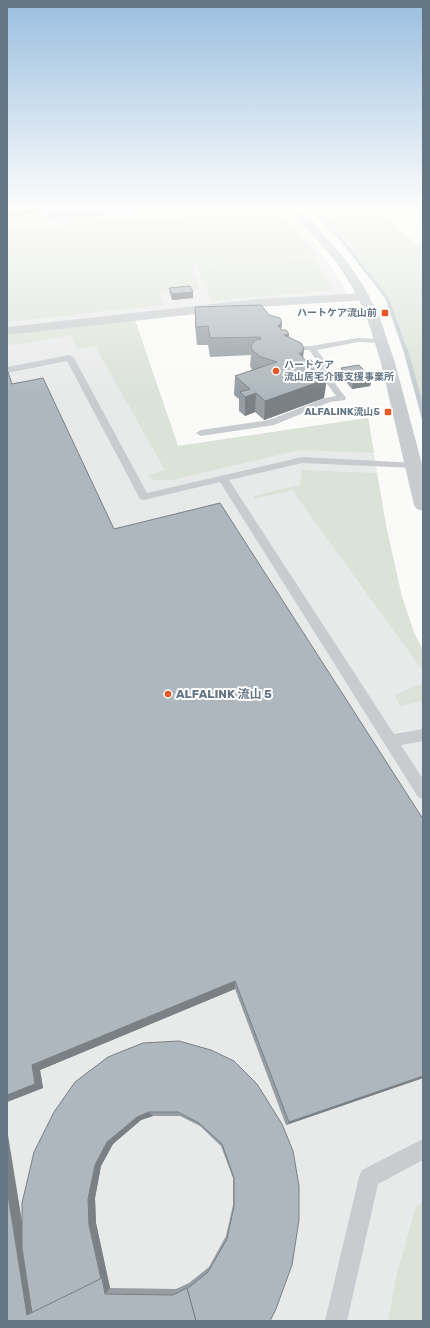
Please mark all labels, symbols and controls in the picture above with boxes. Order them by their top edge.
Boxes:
place label: ハートケア流山前 [297,307,377,319]
marker: ハートケア流山前 [380,308,390,318]
place label: ハートケア 流山居宅介護支援事業所 [284,359,394,383]
marker: ハートケア 流山居宅介護支援事業所 [271,366,281,376]
place label: ALFALINK流山5 [304,406,381,418]
marker: ALFALINK流山5 [383,407,393,417]
place label: ALFALINK 流山 5 [176,687,272,701]
marker: ALFALINK 流山 5 [163,689,173,699]

